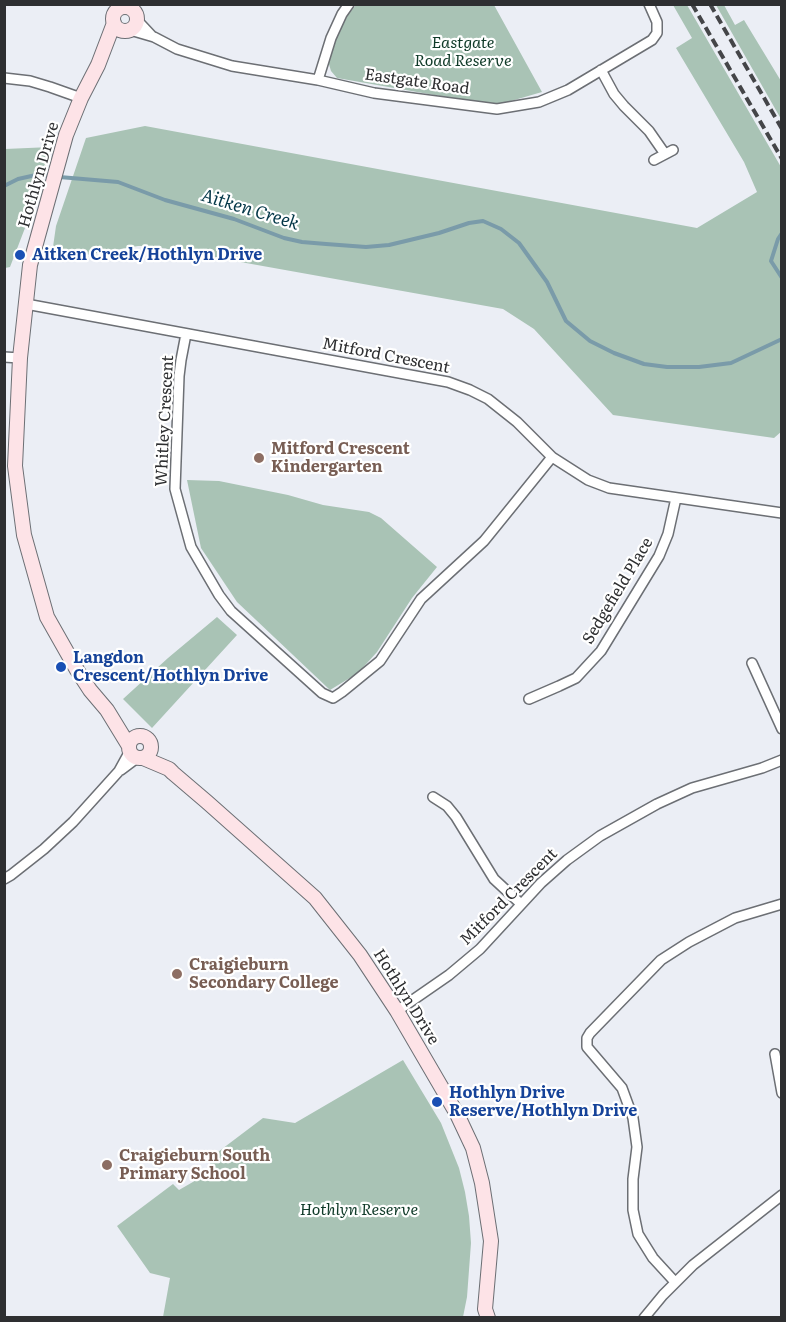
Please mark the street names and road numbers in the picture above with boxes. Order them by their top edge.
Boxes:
street label: Eastgate Road [363,65,471,99]
street label: Hothlyn Drive [15,120,63,230]
street label: Mitford Crescent [321,334,451,378]
street label: Whitley Crescent [152,355,178,487]
street label: Sedgefield Place [579,534,657,648]
street label: Mitford Crescent [456,844,562,950]
street label: Hothlyn Drive [369,946,443,1048]

